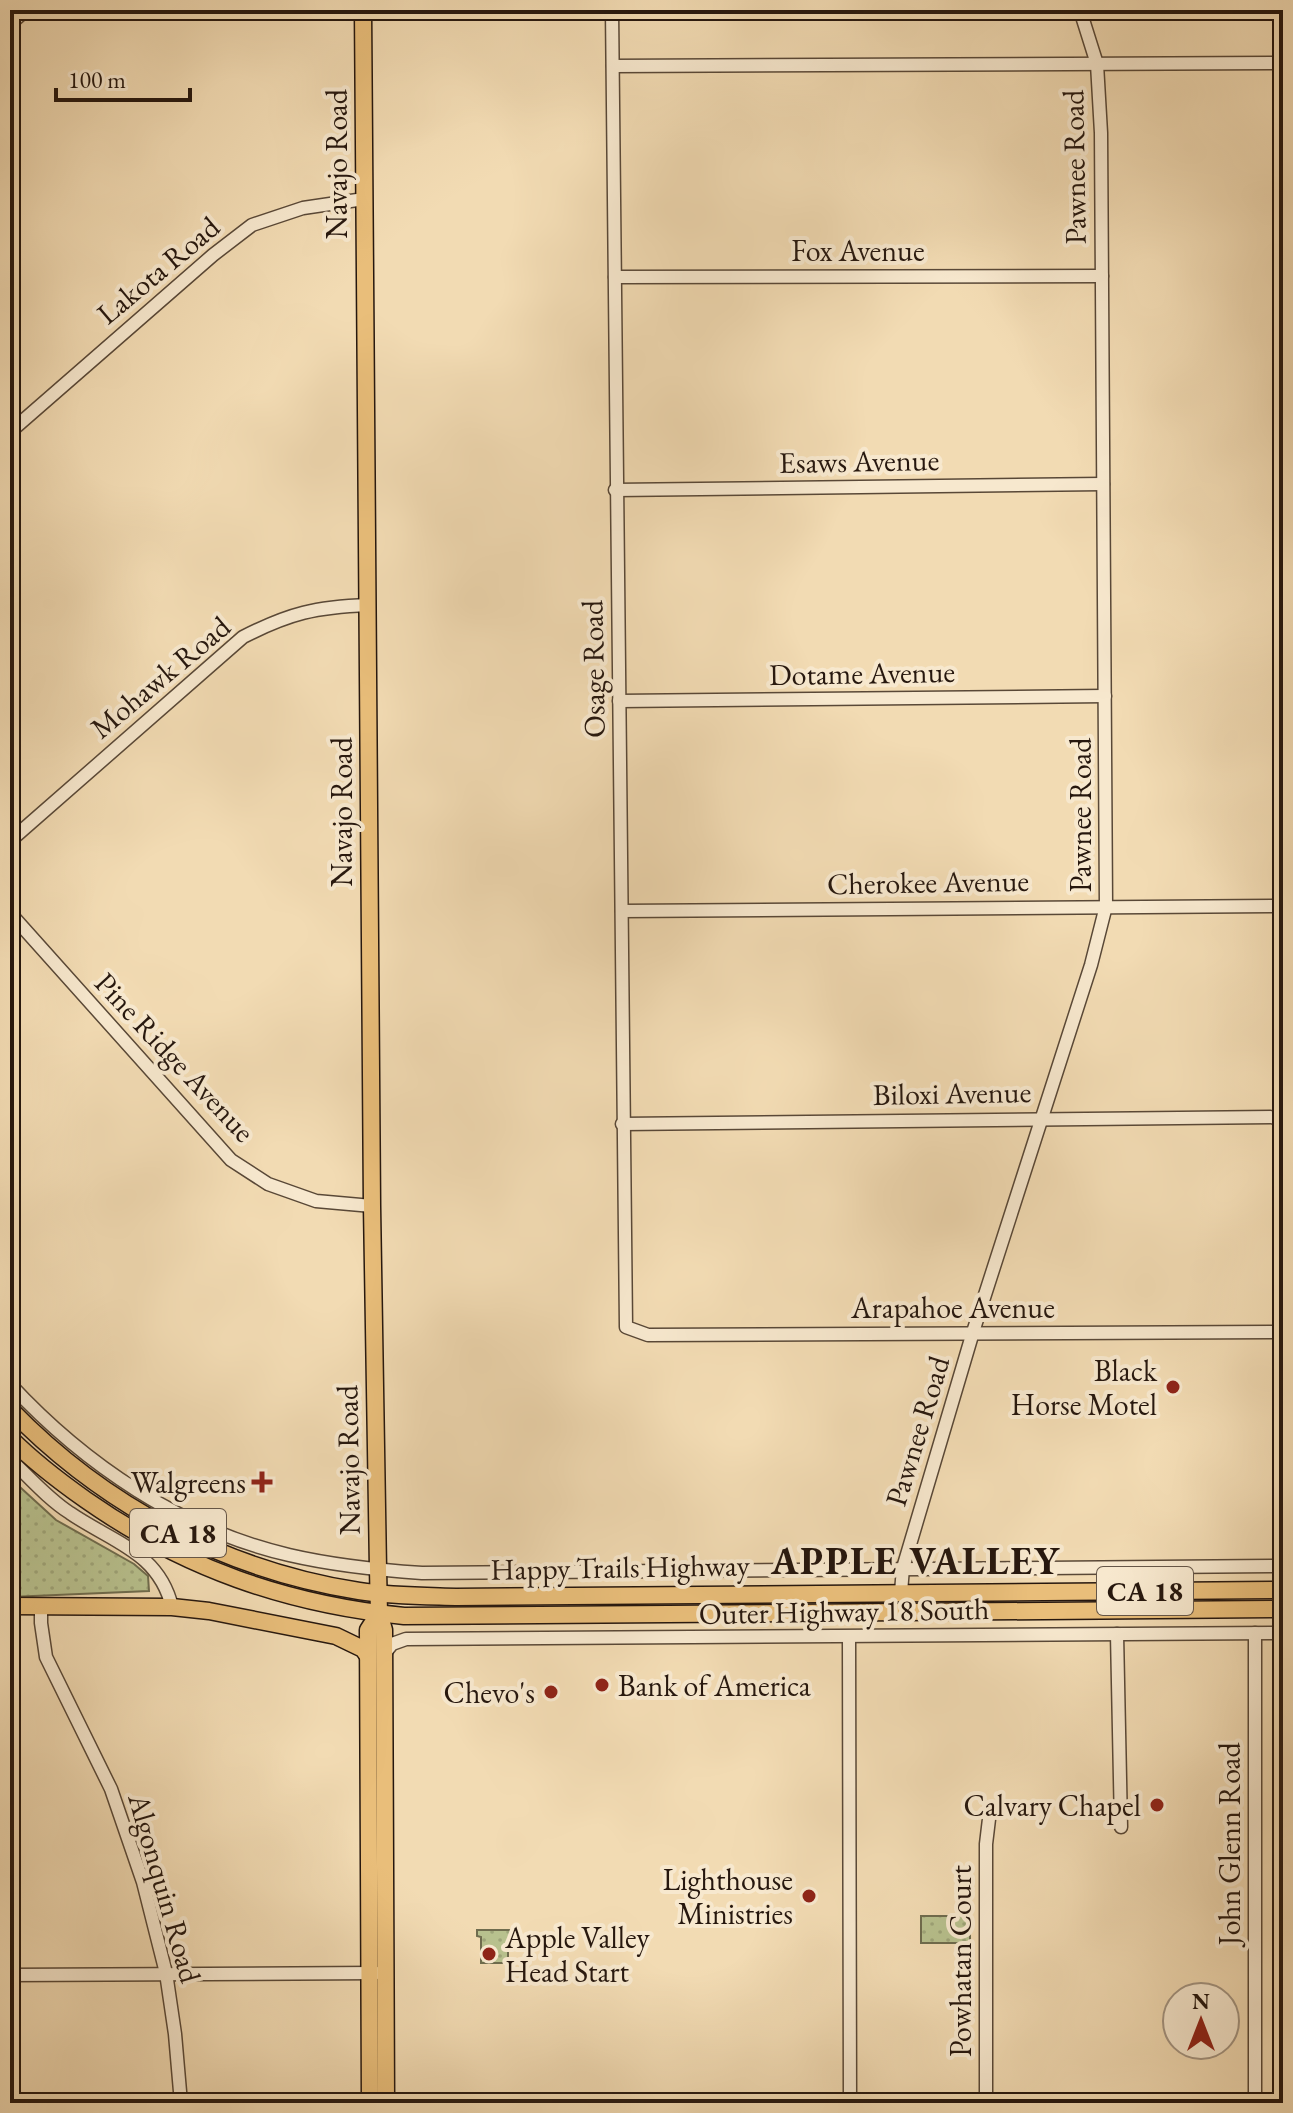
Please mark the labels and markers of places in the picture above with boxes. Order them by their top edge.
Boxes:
place label: Black Horse Motel [1011,1351,1158,1424]
marker: Black Horse Motel [1164,1378,1182,1396]
place label: Walgreens [131,1463,246,1502]
marker: Walgreens [253,1473,271,1491]
place label: Bank of America [618,1666,811,1705]
place label: Chevo's [444,1673,535,1712]
marker: Bank of America [593,1676,611,1694]
marker: Chevo's [542,1683,560,1701]
place label: Calvary Chapel [964,1786,1141,1825]
marker: Calvary Chapel [1148,1796,1166,1814]
place label: Lighthouse Ministries [663,1860,793,1933]
marker: Lighthouse Ministries [800,1887,818,1905]
place label: Apple Valley Head Start [504,1918,651,1991]
marker: Apple Valley Head Start [480,1945,498,1963]

